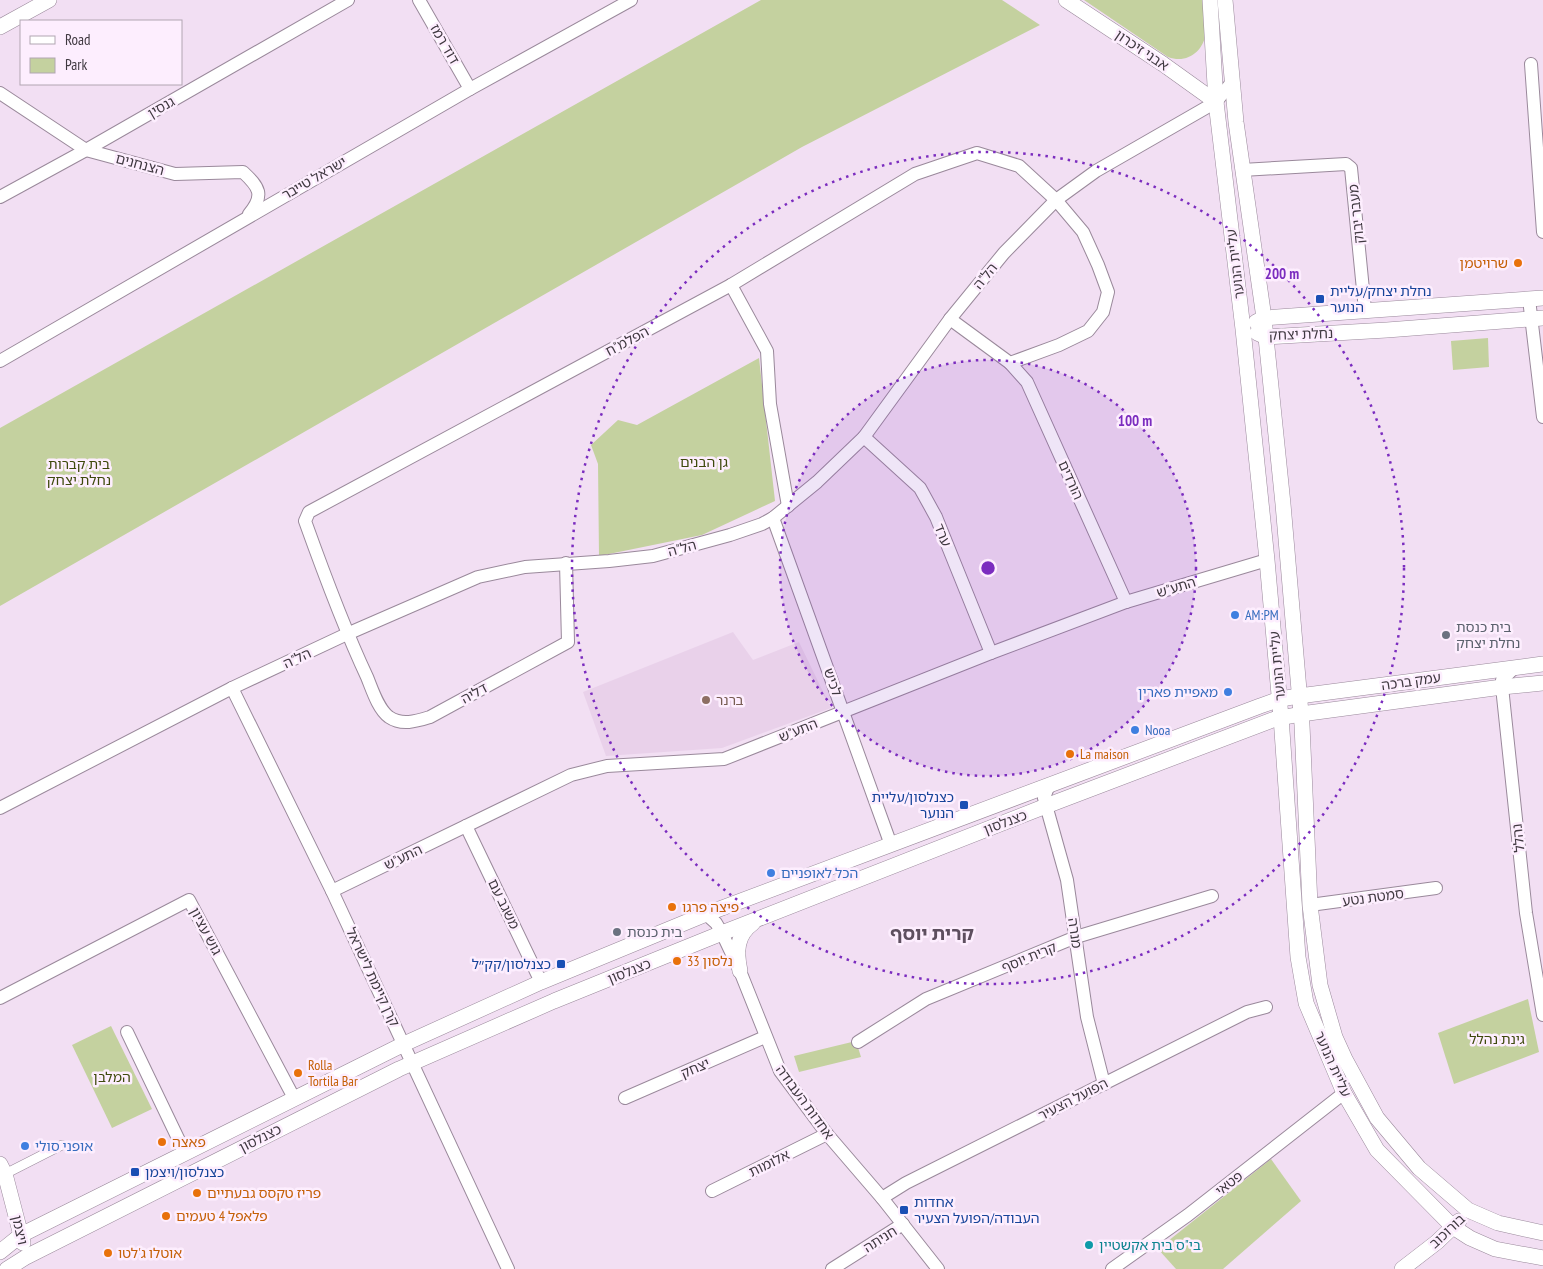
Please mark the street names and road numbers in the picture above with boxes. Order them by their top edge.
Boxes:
street label: דוד רמז [426,21,464,68]
street label: אבני זיכרון [1112,25,1172,75]
street label: גנסין [144,92,178,122]
street label: הצנחנים [114,149,166,179]
street label: ישראל טייבר [278,152,350,204]
street label: מעבר יבוק [1344,183,1368,245]
street label: עליית הנוער [1222,228,1248,300]
street label: הל"ה [969,259,1001,293]
street label: הפלמ"ח [602,322,652,360]
street label: נחלת יצחק [1269,324,1333,344]
street label: הורדים [1054,458,1088,502]
street label: ערד [930,521,956,549]
street label: הל"ה [666,536,698,560]
street label: התע"ש [1154,572,1198,602]
street label: עליית הנוער [1265,630,1289,702]
street label: הל"ה [280,644,314,672]
street label: לכיש [820,666,846,698]
street label: עמק ברכה [1380,668,1442,694]
street label: דליה [458,678,491,707]
street label: התע"ש [776,714,820,746]
street label: כצנלסון [981,806,1029,838]
street label: נהלל [1508,823,1528,853]
street label: התע"ש [381,840,425,874]
street label: משגב עם [484,876,524,932]
street label: סמטת נטע [1341,884,1405,910]
street label: גוש עציון [186,904,226,958]
street label: מנרה [1064,917,1086,949]
street label: קרן קיימת לישראל [342,925,404,1030]
street label: קרית יוסף [999,938,1059,976]
street label: כצנלסון [605,954,653,988]
street label: עליית הנוער [1311,1028,1355,1100]
street label: יצחק [678,1054,712,1082]
street label: אחדות העבודה [772,1061,838,1143]
street label: הפועל הצעיר [1035,1074,1111,1124]
street label: כצנלסון [236,1120,284,1156]
street label: אלומות [746,1145,793,1181]
street label: פטאי [1212,1167,1246,1199]
street label: בורוכוב [1425,1210,1469,1252]
street label: ויצמן [8,1213,32,1247]
street label: חניתה [860,1222,900,1256]

